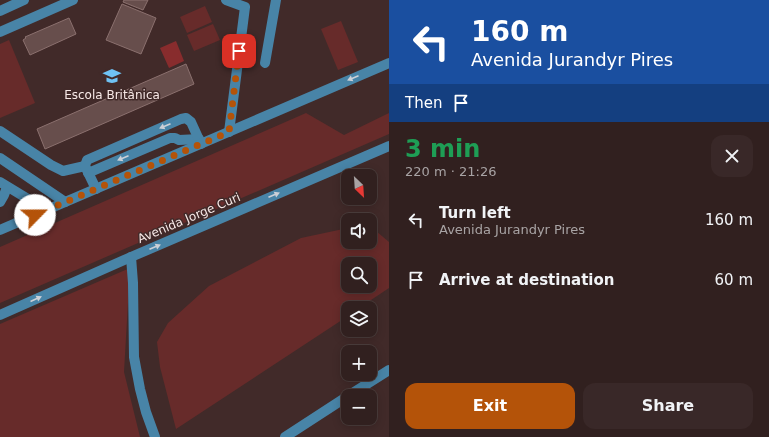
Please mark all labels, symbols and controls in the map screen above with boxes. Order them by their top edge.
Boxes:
text: 160 m [471,15,568,48]
icon: left [405,16,457,68]
pin [222,34,256,68]
icon: arrive [228,40,250,62]
text: Avenida Jurandyr Pires [471,49,673,70]
school or university icon: Escola Britânica [102,66,122,86]
one-way arrow [347,76,359,82]
place label: Escola Britânica [64,88,160,102]
icon: arrive [450,92,472,114]
text: Then [405,94,442,112]
one-way arrow [159,123,171,129]
text: 3 min [405,135,480,163]
button: close [711,135,753,177]
one-way arrow [117,155,128,161]
text: 220 m · 21:26 [405,164,496,179]
north arrow [341,169,377,205]
map controls [341,169,377,425]
street label: Avenida Jorge Curi [135,190,243,246]
one-way arrow [269,192,281,198]
position arrow [14,194,56,236]
text: Turn left [439,204,511,222]
icon: left [405,209,427,231]
text: 160 m [705,211,753,229]
button: sound [341,213,377,249]
text: Avenida Jurandyr Pires [439,222,585,237]
one-way arrow [149,243,161,249]
button: search [341,257,377,293]
icon: arrive [405,269,427,291]
text: Arrive at destination [439,271,614,289]
text: 60 m [715,271,753,289]
one-way arrow [30,296,41,302]
button: layers [341,301,377,337]
button: + [341,345,377,381]
button: Exit [405,383,575,429]
button: Share [583,383,753,429]
button: − [341,389,377,425]

